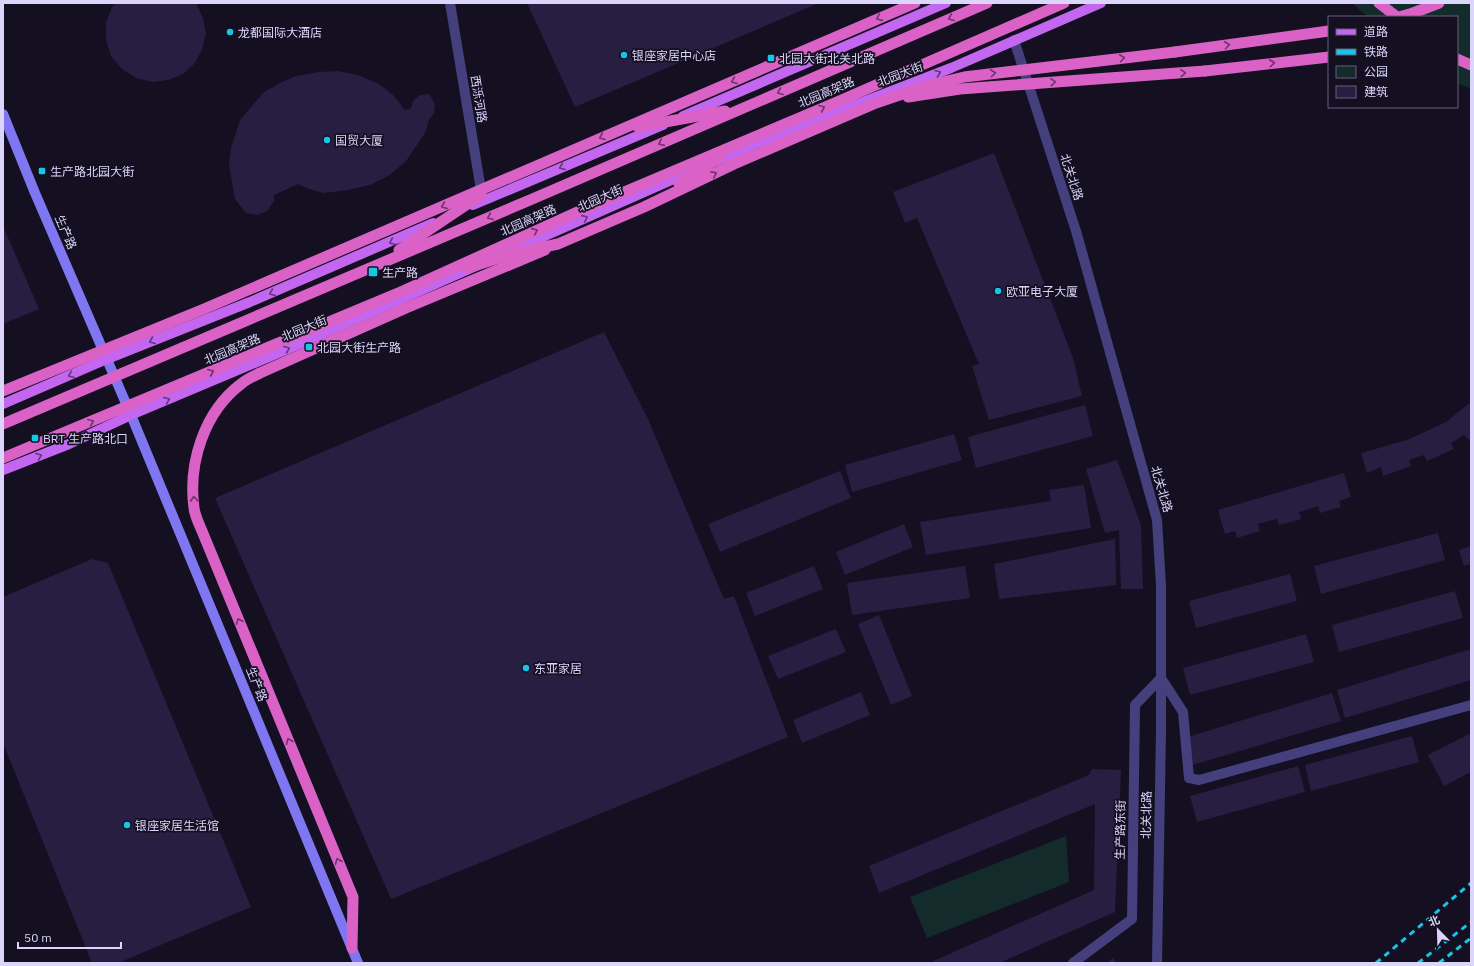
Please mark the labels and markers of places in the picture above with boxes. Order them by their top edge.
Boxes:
place label: 龙都国际大酒店 [238,25,322,40]
marker: 龙都国际大酒店 [225,27,235,37]
place label: 银座家居中心店 [632,48,716,63]
marker: 银座家居中心店 [619,50,629,60]
place label: 北园大街北关北路 [779,51,875,66]
marker: 北园大街北关北路 [766,53,776,63]
place label: 国贸大厦 [335,133,383,148]
marker: 国贸大厦 [322,135,332,145]
place label: 生产路北园大街 [50,164,134,179]
marker: 生产路北园大街 [37,166,47,176]
place label: 生产路 [382,265,418,280]
marker: 生产路 [367,266,379,278]
place label: 欧亚电子大厦 [1006,284,1078,299]
marker: 欧亚电子大厦 [993,286,1003,296]
place label: 北园大街生产路 [317,340,401,355]
marker: 北园大街生产路 [304,342,314,352]
place label: BRT 生产路北口 [43,431,128,446]
marker: BRT 生产路北口 [30,433,40,443]
place label: 东亚家居 [534,661,582,676]
marker: 东亚家居 [521,663,531,673]
place label: 银座家居生活馆 [135,818,219,833]
marker: 银座家居生活馆 [122,820,132,830]

